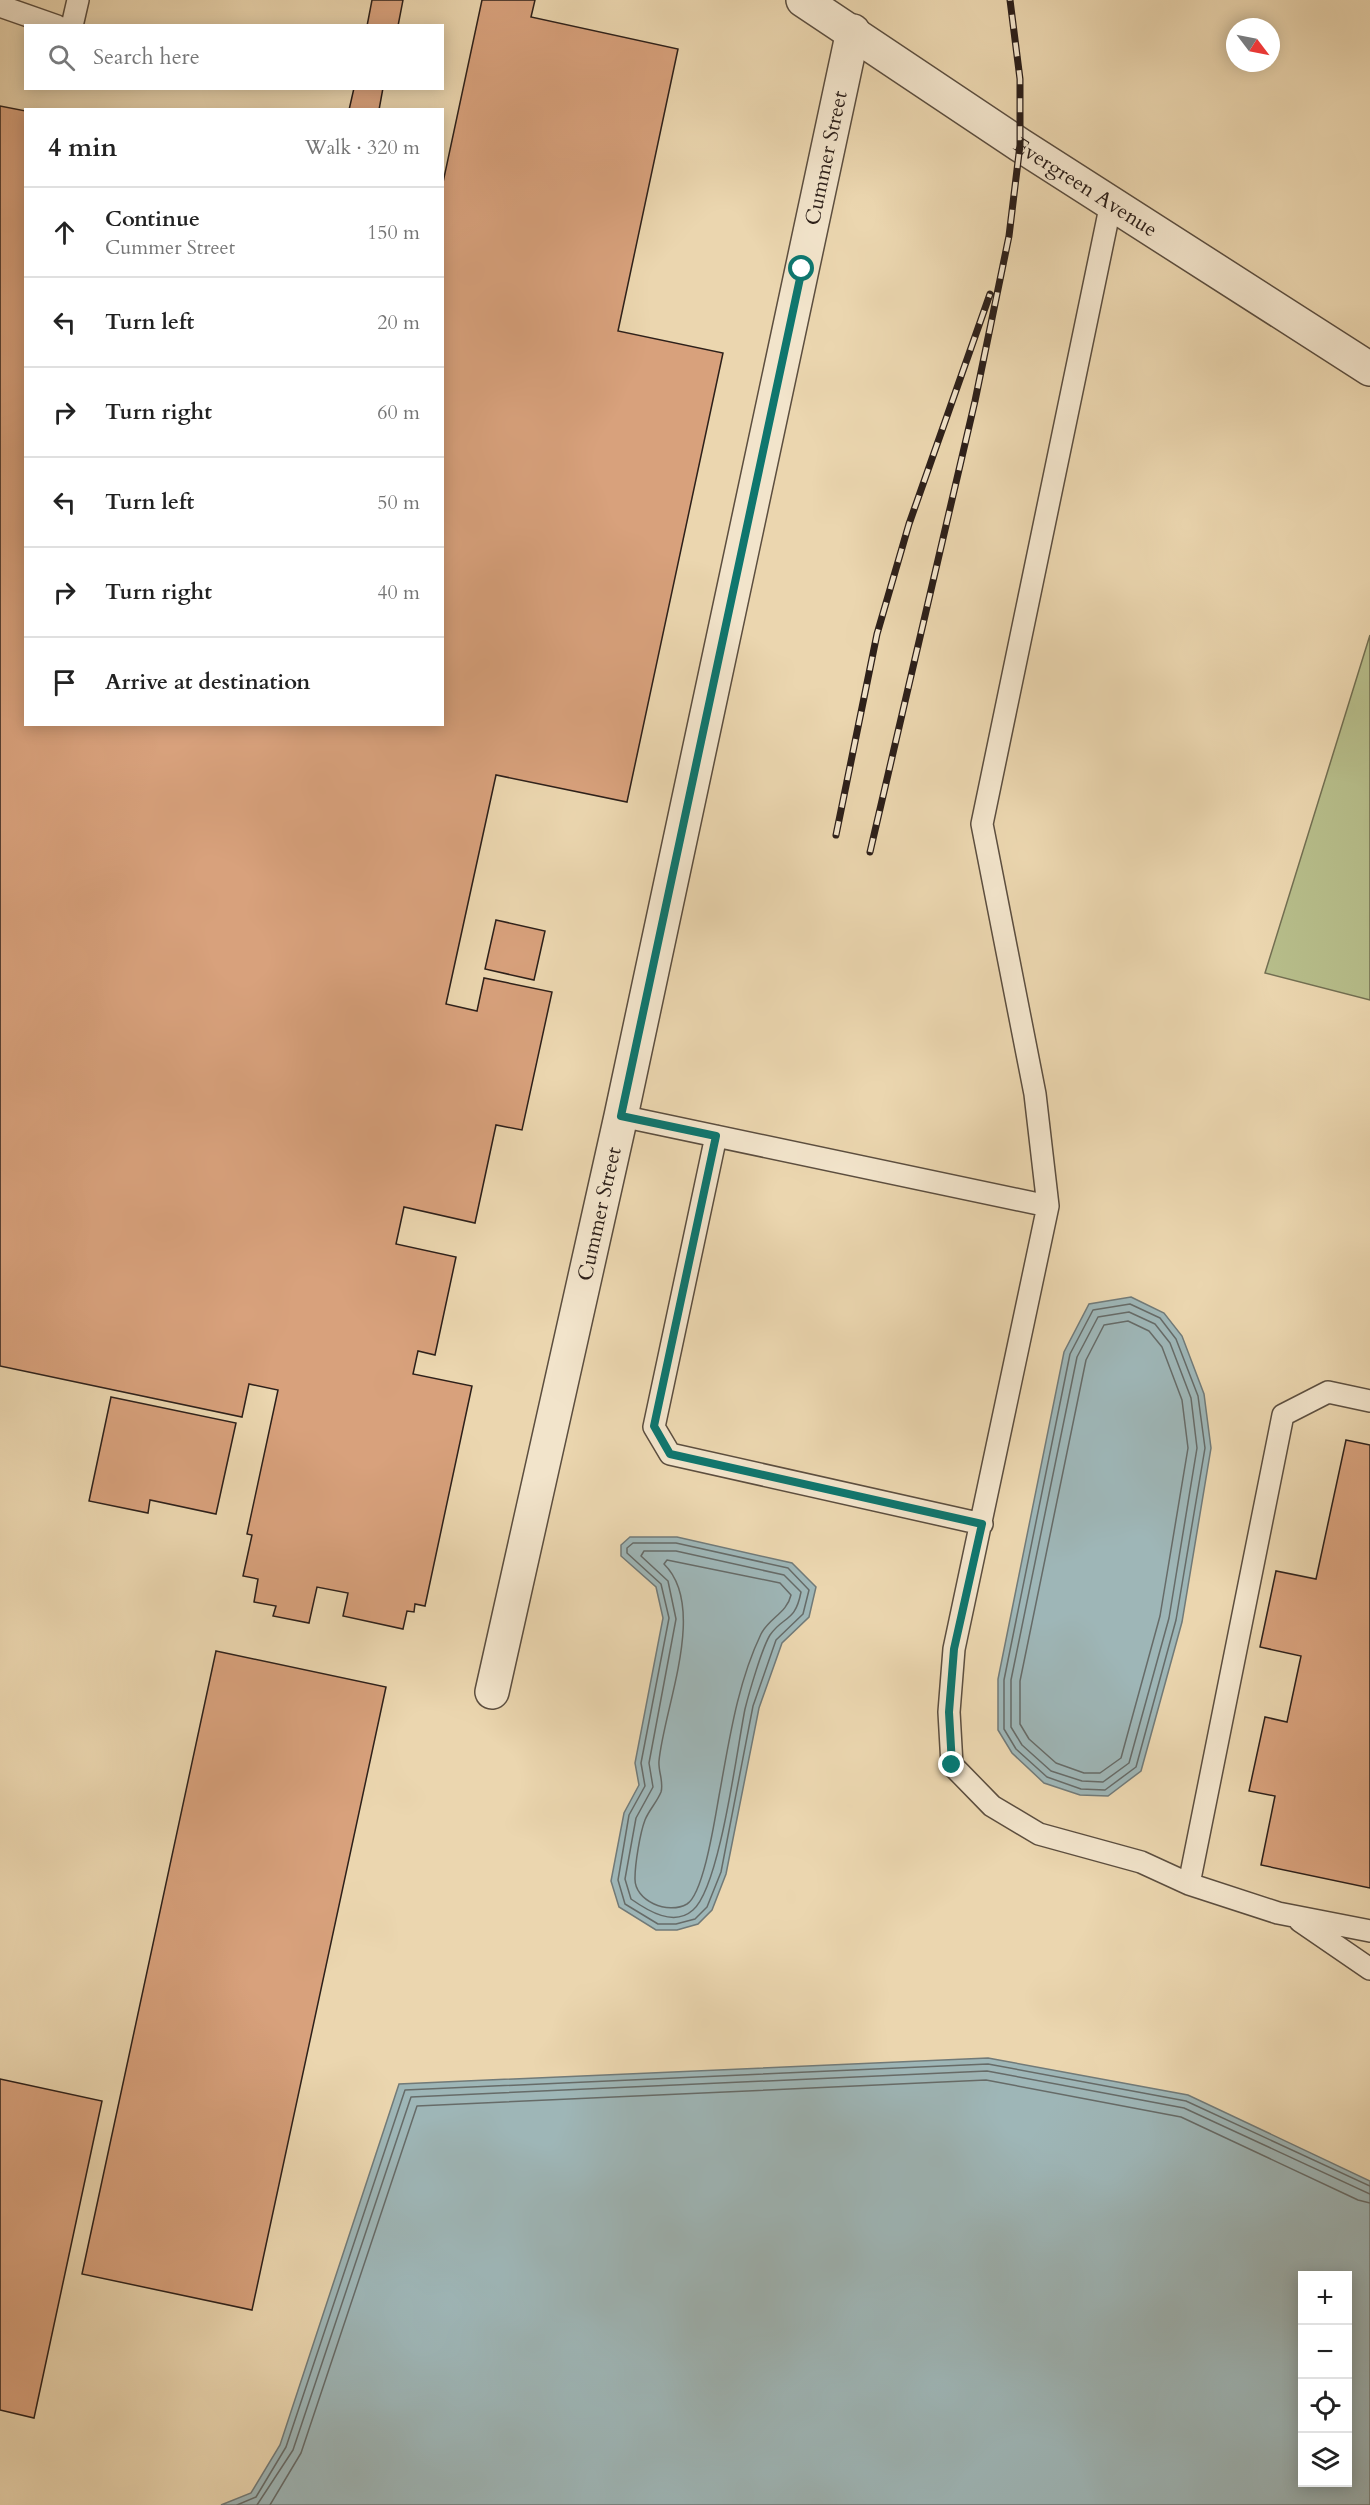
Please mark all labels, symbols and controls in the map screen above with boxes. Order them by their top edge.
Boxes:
north arrow [1226,18,1280,72]
search box [24,24,444,90]
icon: search [45,41,78,74]
text: Search here [93,42,200,72]
street label: Cummer Street [798,88,855,228]
text: 4 min [48,130,117,165]
street label: Evergreen Avenue [1008,131,1163,244]
text: Walk · 320 m [305,134,420,161]
text: Continue [105,204,200,234]
icon: ahead [48,216,81,249]
text: 150 m [367,219,420,246]
text: Cummer Street [105,234,235,261]
route start [788,255,814,281]
icon: left [48,306,81,339]
text: Turn left [105,307,194,337]
text: 20 m [377,309,420,336]
icon: right [48,396,81,429]
text: Turn right [105,397,212,427]
text: 60 m [377,399,420,426]
icon: left [48,486,81,519]
text: Turn left [105,487,194,517]
text: 50 m [377,489,420,516]
icon: right [48,576,81,609]
text: Turn right [105,577,212,607]
text: 40 m [377,579,420,606]
icon: arrive [48,666,81,699]
text: Arrive at destination [105,667,310,697]
street label: Cummer Street [571,1144,629,1284]
route end [938,1751,964,1777]
map controls [1298,2271,1352,2487]
button: + [1298,2271,1352,2325]
button: − [1298,2325,1352,2379]
button: locate [1298,2379,1352,2433]
button: layers [1298,2433,1352,2487]

